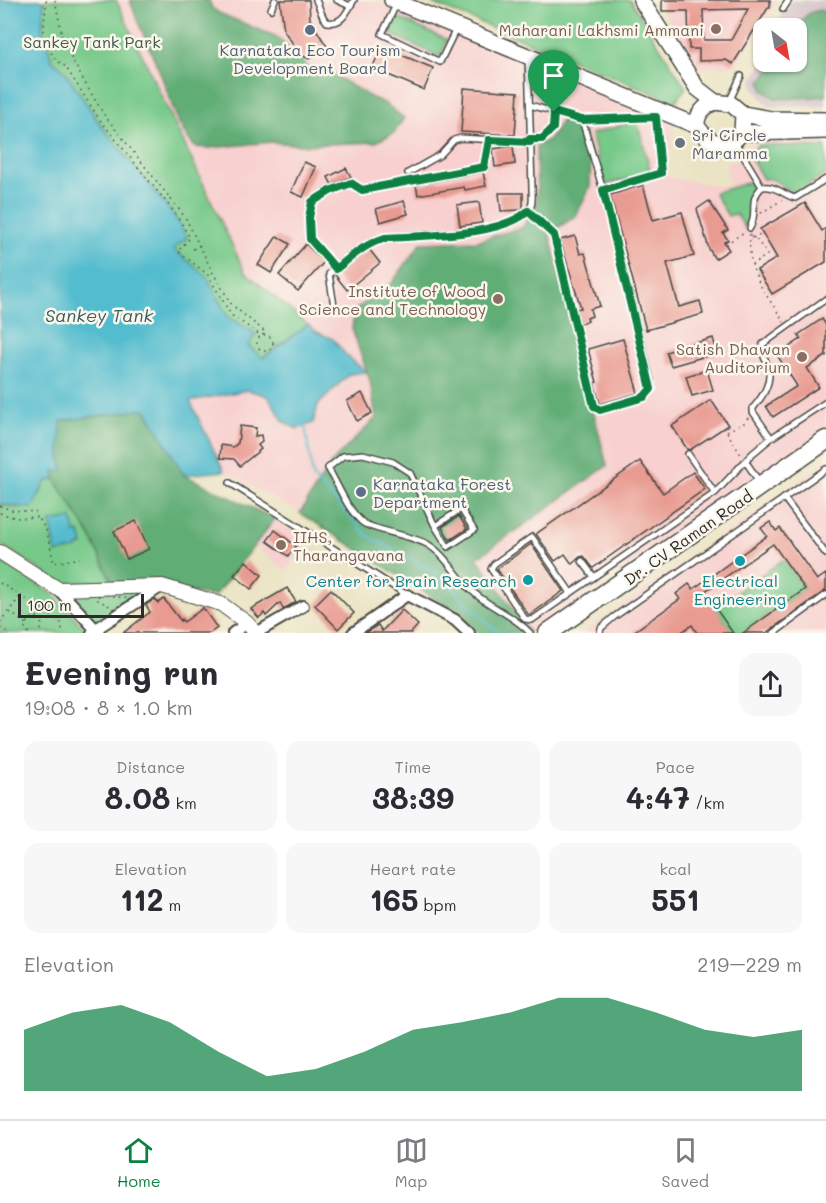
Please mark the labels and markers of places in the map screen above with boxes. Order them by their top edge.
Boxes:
place label: Maharani Lakhsmi Ammani [499,19,704,40]
marker: Maharani Lakhsmi Ammani [709,22,723,36]
marker: Karnataka Eco Tourism Development Board [303,23,317,37]
place label: Karnataka Eco Tourism Development Board [220,39,400,78]
pin [528,50,579,112]
place label: Sri Circle Maramma [692,124,768,163]
marker: Sri Circle Maramma [673,136,687,150]
place label: Institute of Wood Science and Technology [299,280,486,319]
marker: Institute of Wood Science and Technology [491,292,505,306]
place label: Satish Dhawan Auditorium [676,338,790,377]
marker: Satish Dhawan Auditorium [795,350,809,364]
place label: Karnataka Forest Department [373,473,511,512]
marker: Karnataka Forest Department [354,485,368,499]
place label: IIHS, Tharangavana [293,526,404,565]
marker: IIHS, Tharangavana [274,538,288,552]
marker: Electrical Engineering [733,554,747,568]
place label: Center for Brain Research [306,570,516,591]
place label: Electrical Engineering [694,570,786,609]
marker: Center for Brain Research [521,573,535,587]

